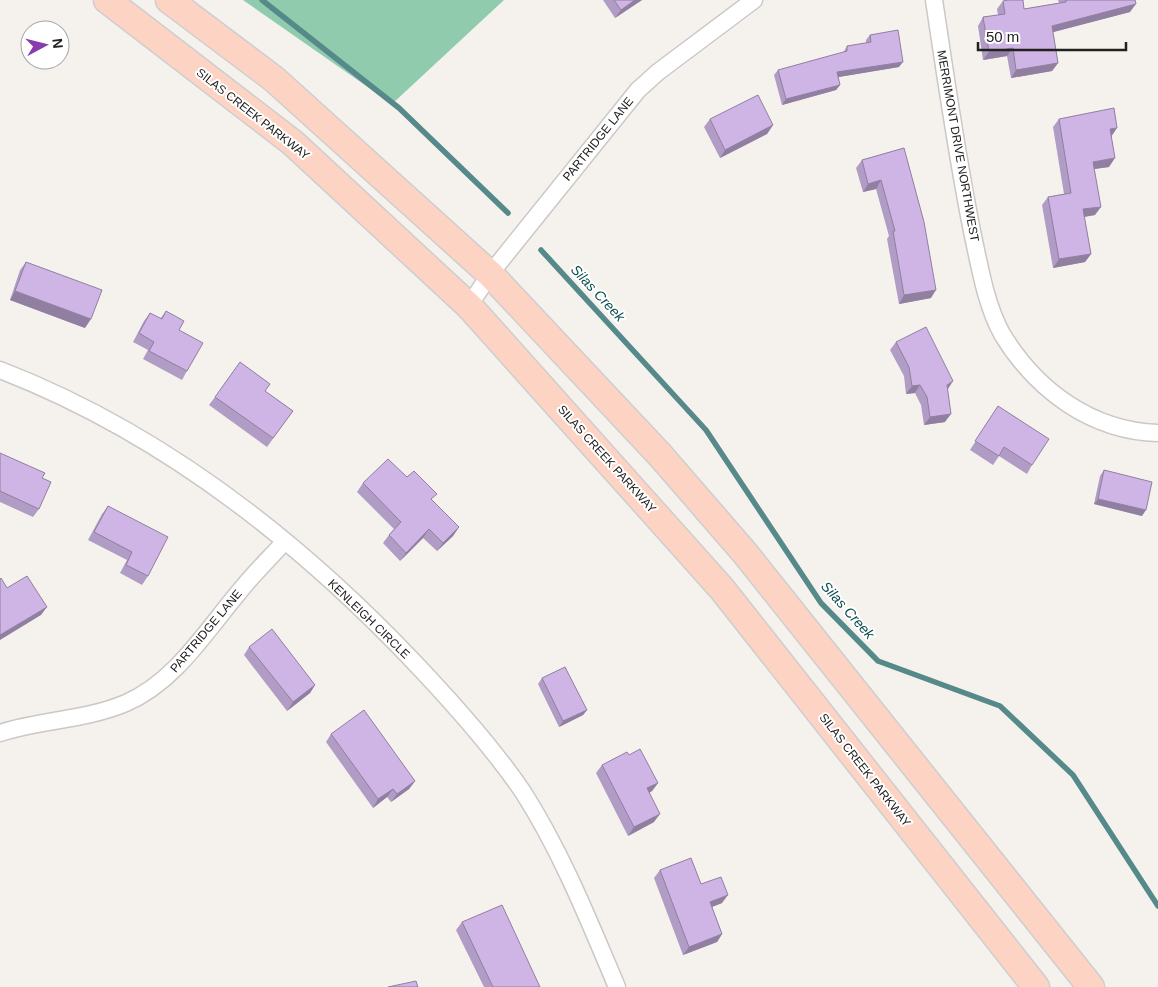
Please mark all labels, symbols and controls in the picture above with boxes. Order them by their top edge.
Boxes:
north arrow [20,20,70,70]
scale bar [978,20,1126,52]
text: 50 m [986,28,1019,45]
text: N [49,37,66,49]
street label: MERRIMONT DRIVE NORTHWEST [934,49,982,244]
street label: SILAS CREEK PARKWAY [194,65,312,163]
street label: PARTRIDGE LANE [560,94,636,184]
water label: Silas Creek [568,261,629,325]
street label: SILAS CREEK PARKWAY [555,402,659,516]
street label: KENLEIGH CIRCLE [325,576,413,662]
water label: Silas Creek [818,578,879,643]
street label: PARTRIDGE LANE [167,587,245,675]
street label: SILAS CREEK PARKWAY [816,711,914,829]

